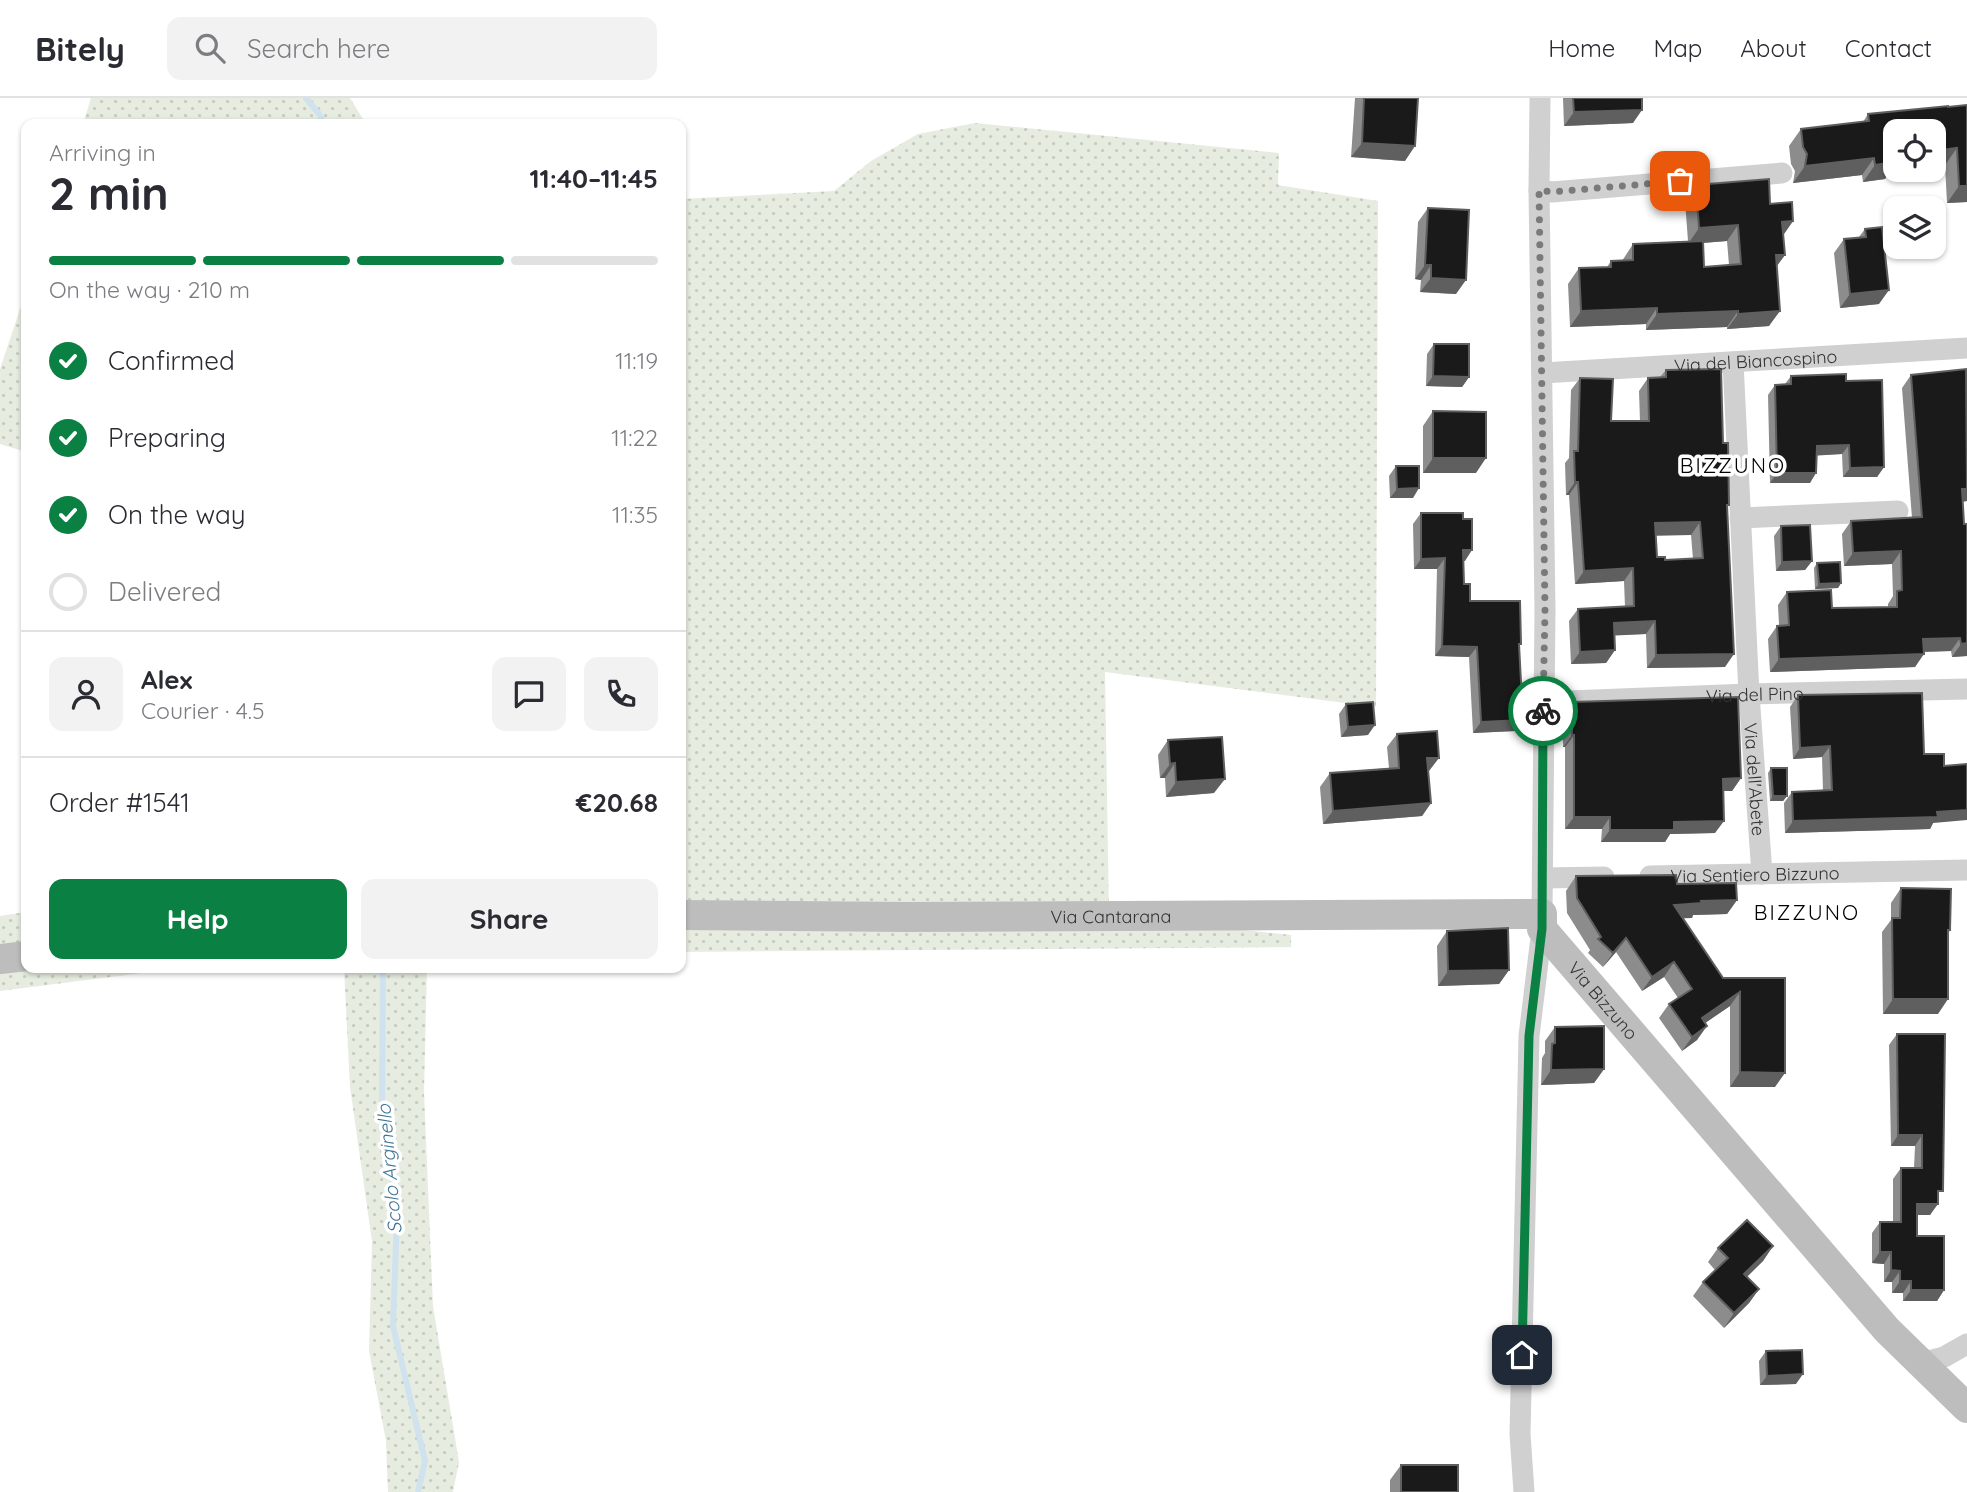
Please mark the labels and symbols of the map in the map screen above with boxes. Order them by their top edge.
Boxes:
pin [1650,151,1710,211]
street label: Via del Biancospino [1673,344,1838,377]
district label: BIZZUNO [1680,452,1786,478]
courier [1508,676,1578,746]
street label: Via del Pino [1706,681,1804,707]
street label: Via dell'Abete [1740,722,1771,837]
street label: Via Sentiero Bizzuno [1670,861,1840,887]
district label: BIZZUNO [1754,899,1860,925]
street label: Via Cantarana [1051,904,1171,928]
street label: Via Bizzuno [1563,956,1643,1044]
water label: Scolo Arginello [371,1102,407,1235]
pin [1492,1325,1552,1385]

